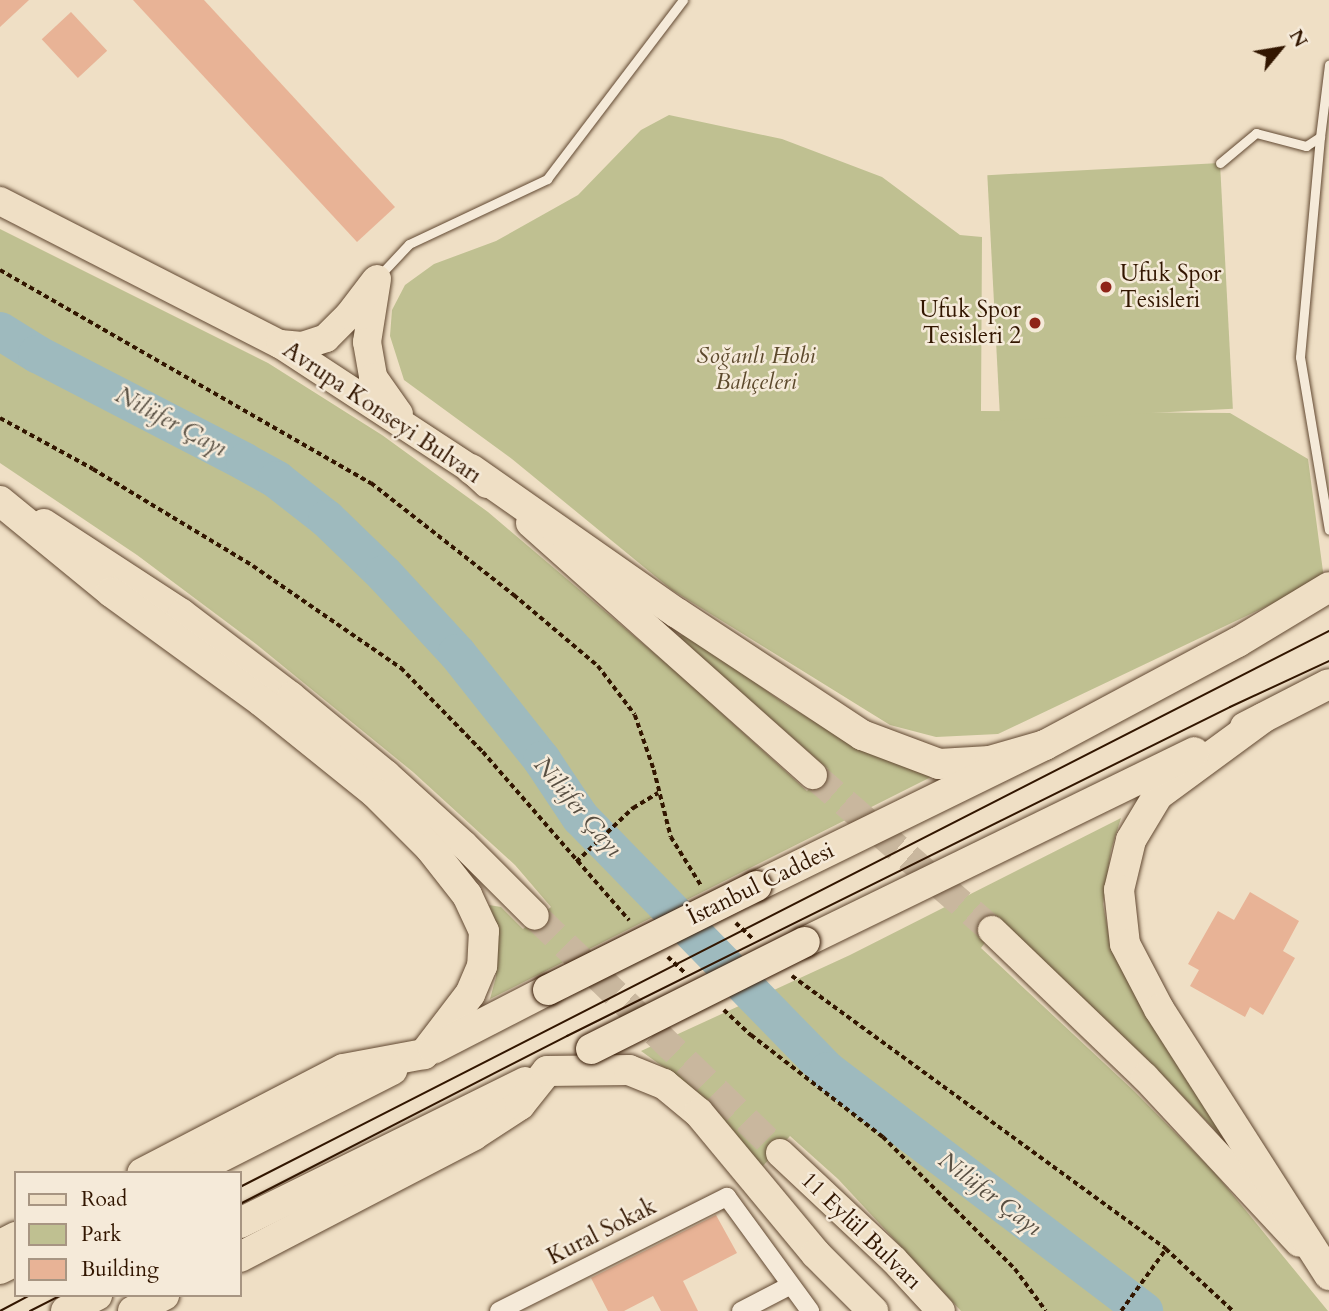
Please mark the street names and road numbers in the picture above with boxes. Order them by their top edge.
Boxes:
street label: Avrupa Konseyi Bulvarı [278,336,486,490]
street label: İstanbul Caddesi [683,837,839,931]
street label: 11 Eylül Bulvarı [795,1167,927,1295]
street label: Kural Sokak [543,1193,661,1271]

